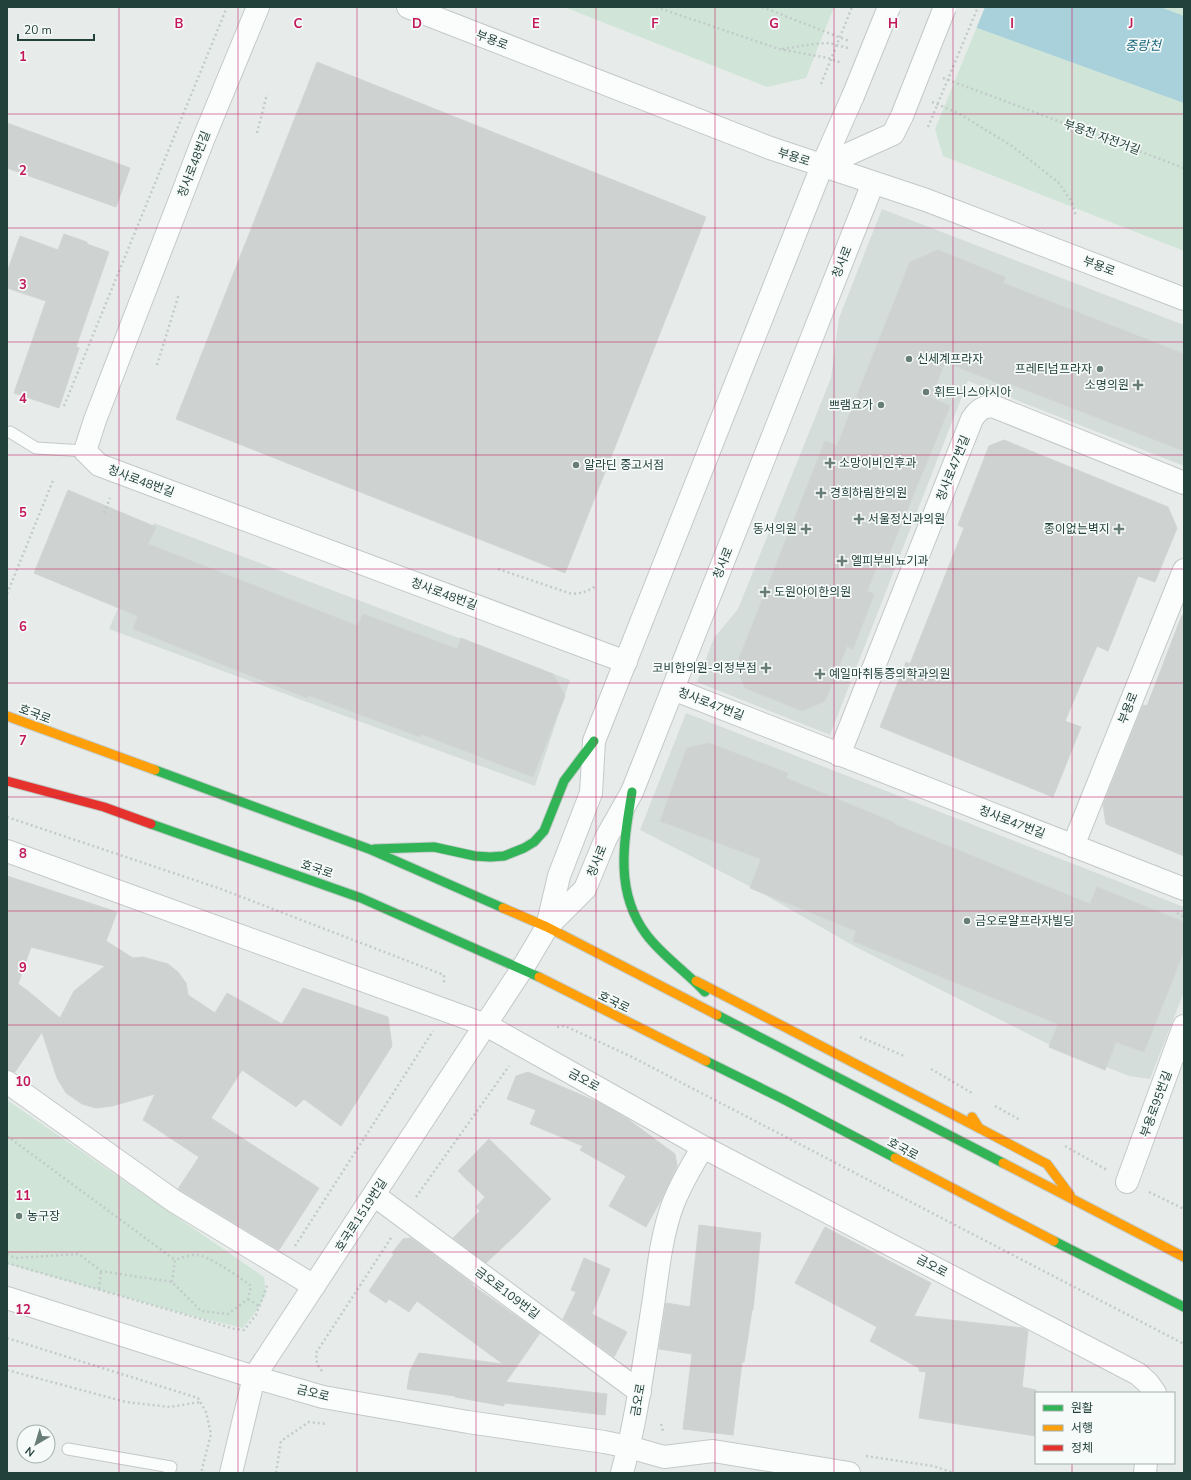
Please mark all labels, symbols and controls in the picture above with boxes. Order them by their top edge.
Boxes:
text: B [175,15,184,33]
text: C [294,15,303,33]
text: D [412,15,422,33]
text: E [532,15,540,33]
text: F [651,15,659,33]
text: G [769,15,779,33]
text: H [888,15,898,33]
text: I [1010,15,1014,33]
text: J [1128,15,1133,33]
scale bar [18,16,94,42]
text: 20 m [24,22,52,38]
street label: 부용로 [474,27,510,53]
water label: 중랑천 [1125,37,1162,55]
text: 1 [19,48,27,66]
street label: 부용천 자전거길 [1061,116,1143,158]
street label: 청사로48번길 [174,129,214,199]
street label: 부용로 [776,144,812,170]
text: 2 [19,162,27,180]
street label: 청사로 [828,244,856,280]
street label: 부용로 [1081,253,1117,279]
text: 3 [19,276,27,294]
place label: 신세계프라자 [917,351,983,367]
marker: 신세계프라자 [904,354,914,364]
place label: 프레티넘프라자 [1015,361,1092,377]
marker: 프레티넘프라자 [1095,364,1105,374]
place label: 소명의원 [1085,377,1129,393]
marker: 소명의원 [1132,379,1144,391]
place label: 휘트니스아시아 [934,384,1011,400]
marker: 휘트니스아시아 [921,387,931,397]
text: 4 [19,390,27,408]
place label: 쁘램요가 [829,397,873,413]
marker: 쁘램요가 [876,400,886,410]
street label: 청사로47번길 [933,433,973,503]
place label: 소망이비인후과 [839,455,916,471]
place label: 알라딘 중고서점 [584,457,664,473]
marker: 소망이비인후과 [824,457,836,469]
marker: 알라딘 중고서점 [571,460,581,470]
street label: 청사로48번길 [106,462,176,500]
place label: 경희하림한의원 [830,485,907,501]
marker: 경희하림한의원 [815,487,827,499]
text: 5 [19,504,27,522]
place label: 서울정신과의원 [868,511,945,527]
marker: 서울정신과의원 [853,513,865,525]
place label: 동서의원 [753,521,797,537]
place label: 종이없는벽지 [1044,521,1110,537]
marker: 동서의원 [800,523,812,535]
marker: 종이없는벽지 [1113,523,1125,535]
street label: 청사로 [709,545,737,581]
place label: 엘피부비뇨기과 [851,553,928,569]
marker: 엘피부비뇨기과 [836,555,848,567]
street label: 청사로48번길 [409,575,479,613]
place label: 도원아이한의원 [774,584,851,600]
marker: 도원아이한의원 [759,586,771,598]
text: 6 [19,618,27,636]
place label: 코비한의원-의정부점 [653,660,757,676]
marker: 코비한의원-의정부점 [760,662,772,674]
place label: 예일마취통증의학과의원 [829,666,950,682]
marker: 예일마취통증의학과의원 [814,668,826,680]
street label: 청사로47번길 [676,684,746,724]
street label: 부용로 [1114,690,1142,726]
street label: 호국로 [17,701,53,727]
text: 7 [19,732,27,750]
street label: 청사로47번길 [977,802,1047,842]
street label: 청사로 [583,843,611,879]
text: 8 [19,845,27,863]
street label: 호국로 [299,856,335,882]
place label: 금오로얄프라자빌딩 [975,913,1074,929]
marker: 금오로얄프라자빌딩 [962,916,972,926]
text: 9 [19,959,27,977]
street label: 호국로 [596,988,632,1016]
street label: 금오로 [566,1065,602,1095]
street label: 부용로95번길 [1137,1069,1175,1139]
text: 10 [15,1073,31,1091]
street label: 호국로 [885,1134,921,1164]
street label: 호국로1519번길 [331,1175,391,1255]
text: 11 [15,1187,31,1205]
place label: 농구장 [27,1208,60,1224]
marker: 농구장 [14,1211,24,1221]
street label: 금오로 [914,1251,950,1281]
street label: 금오로109번길 [472,1263,542,1323]
text: 12 [15,1301,31,1319]
street label: 금오로 [295,1381,331,1405]
street label: 금오로 [627,1382,649,1418]
legend [1035,1392,1175,1464]
text: 원활 [1071,1400,1093,1416]
text: 서행 [1071,1420,1093,1436]
north arrow [16,1424,56,1464]
text: 정체 [1071,1440,1093,1456]
text: N [22,1443,38,1460]

